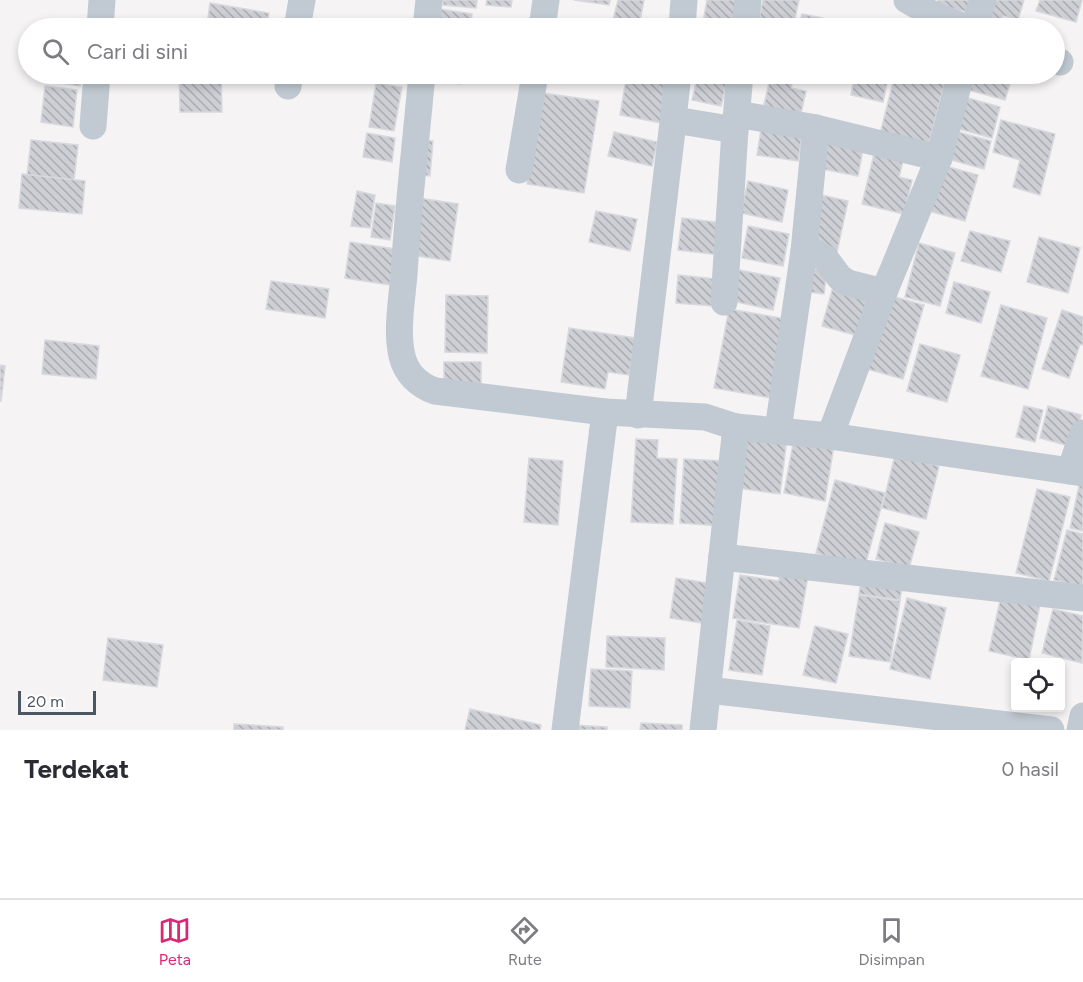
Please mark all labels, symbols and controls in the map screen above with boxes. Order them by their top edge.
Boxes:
search box [18,18,1065,84]
icon: search [39,35,72,68]
text: Cari di sini [87,38,188,65]
map controls [1011,658,1065,712]
button: locate [1011,658,1065,712]
scale bar [18,688,96,716]
text: 20 m [27,692,64,711]
text: Terdekat [24,753,129,785]
text: 0 hasil [1002,757,1059,781]
tab: Peta [158,914,191,969]
tab: Rute [508,914,542,969]
tab: Disimpan [859,914,925,969]

